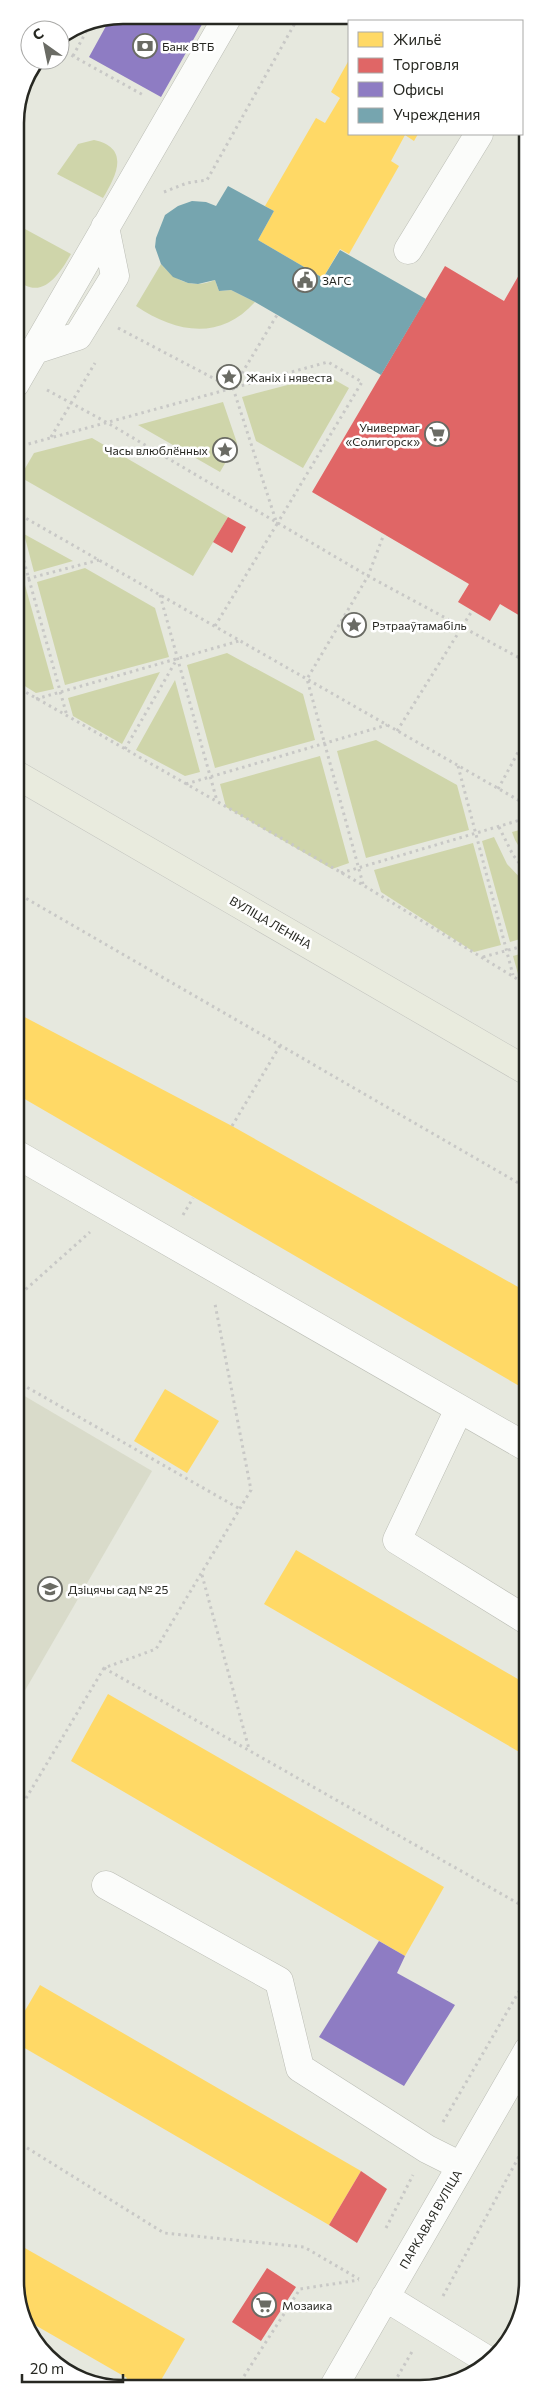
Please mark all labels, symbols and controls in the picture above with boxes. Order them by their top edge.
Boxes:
north arrow [20,20,70,70]
legend [348,20,523,135]
text: С [29,24,46,43]
text: Жильё [393,30,441,48]
bank icon: Банк ВТБ [132,33,158,59]
place label: Банк ВТБ [162,39,215,53]
text: Торговля [393,55,459,73]
text: Офисы [393,80,444,98]
text: Учреждения [393,105,480,123]
public building icon: ЗАГС [292,267,318,293]
place label: ЗАГС [322,273,352,287]
place icon: Жаніх і нявеста [216,364,242,390]
place label: Жаніх і нявеста [246,370,332,384]
place label: Универмаг «Солигорск» [346,420,420,448]
supermarket icon: Универмаг «Солигорск» [424,421,450,447]
place icon: Часы влюблённых [212,437,238,463]
place label: Часы влюблённых [104,443,209,457]
place icon: Рэтрааўтамабіль [341,612,367,638]
place label: Рэтрааўтамабіль [372,618,467,632]
street label: ВУЛІЦА ЛЕНІНА [227,893,315,951]
school or university icon: Дзіцячы сад № 25 [37,1576,63,1602]
place label: Дзіцячы сад № 25 [68,1582,168,1596]
street label: ПАРКАВАЯ ВУЛІЦА [396,2167,464,2271]
supermarket icon: Мозаика [251,2292,277,2318]
place label: Мозаика [282,2298,332,2312]
scale bar [22,2352,124,2384]
text: 20 m [30,2359,64,2377]

